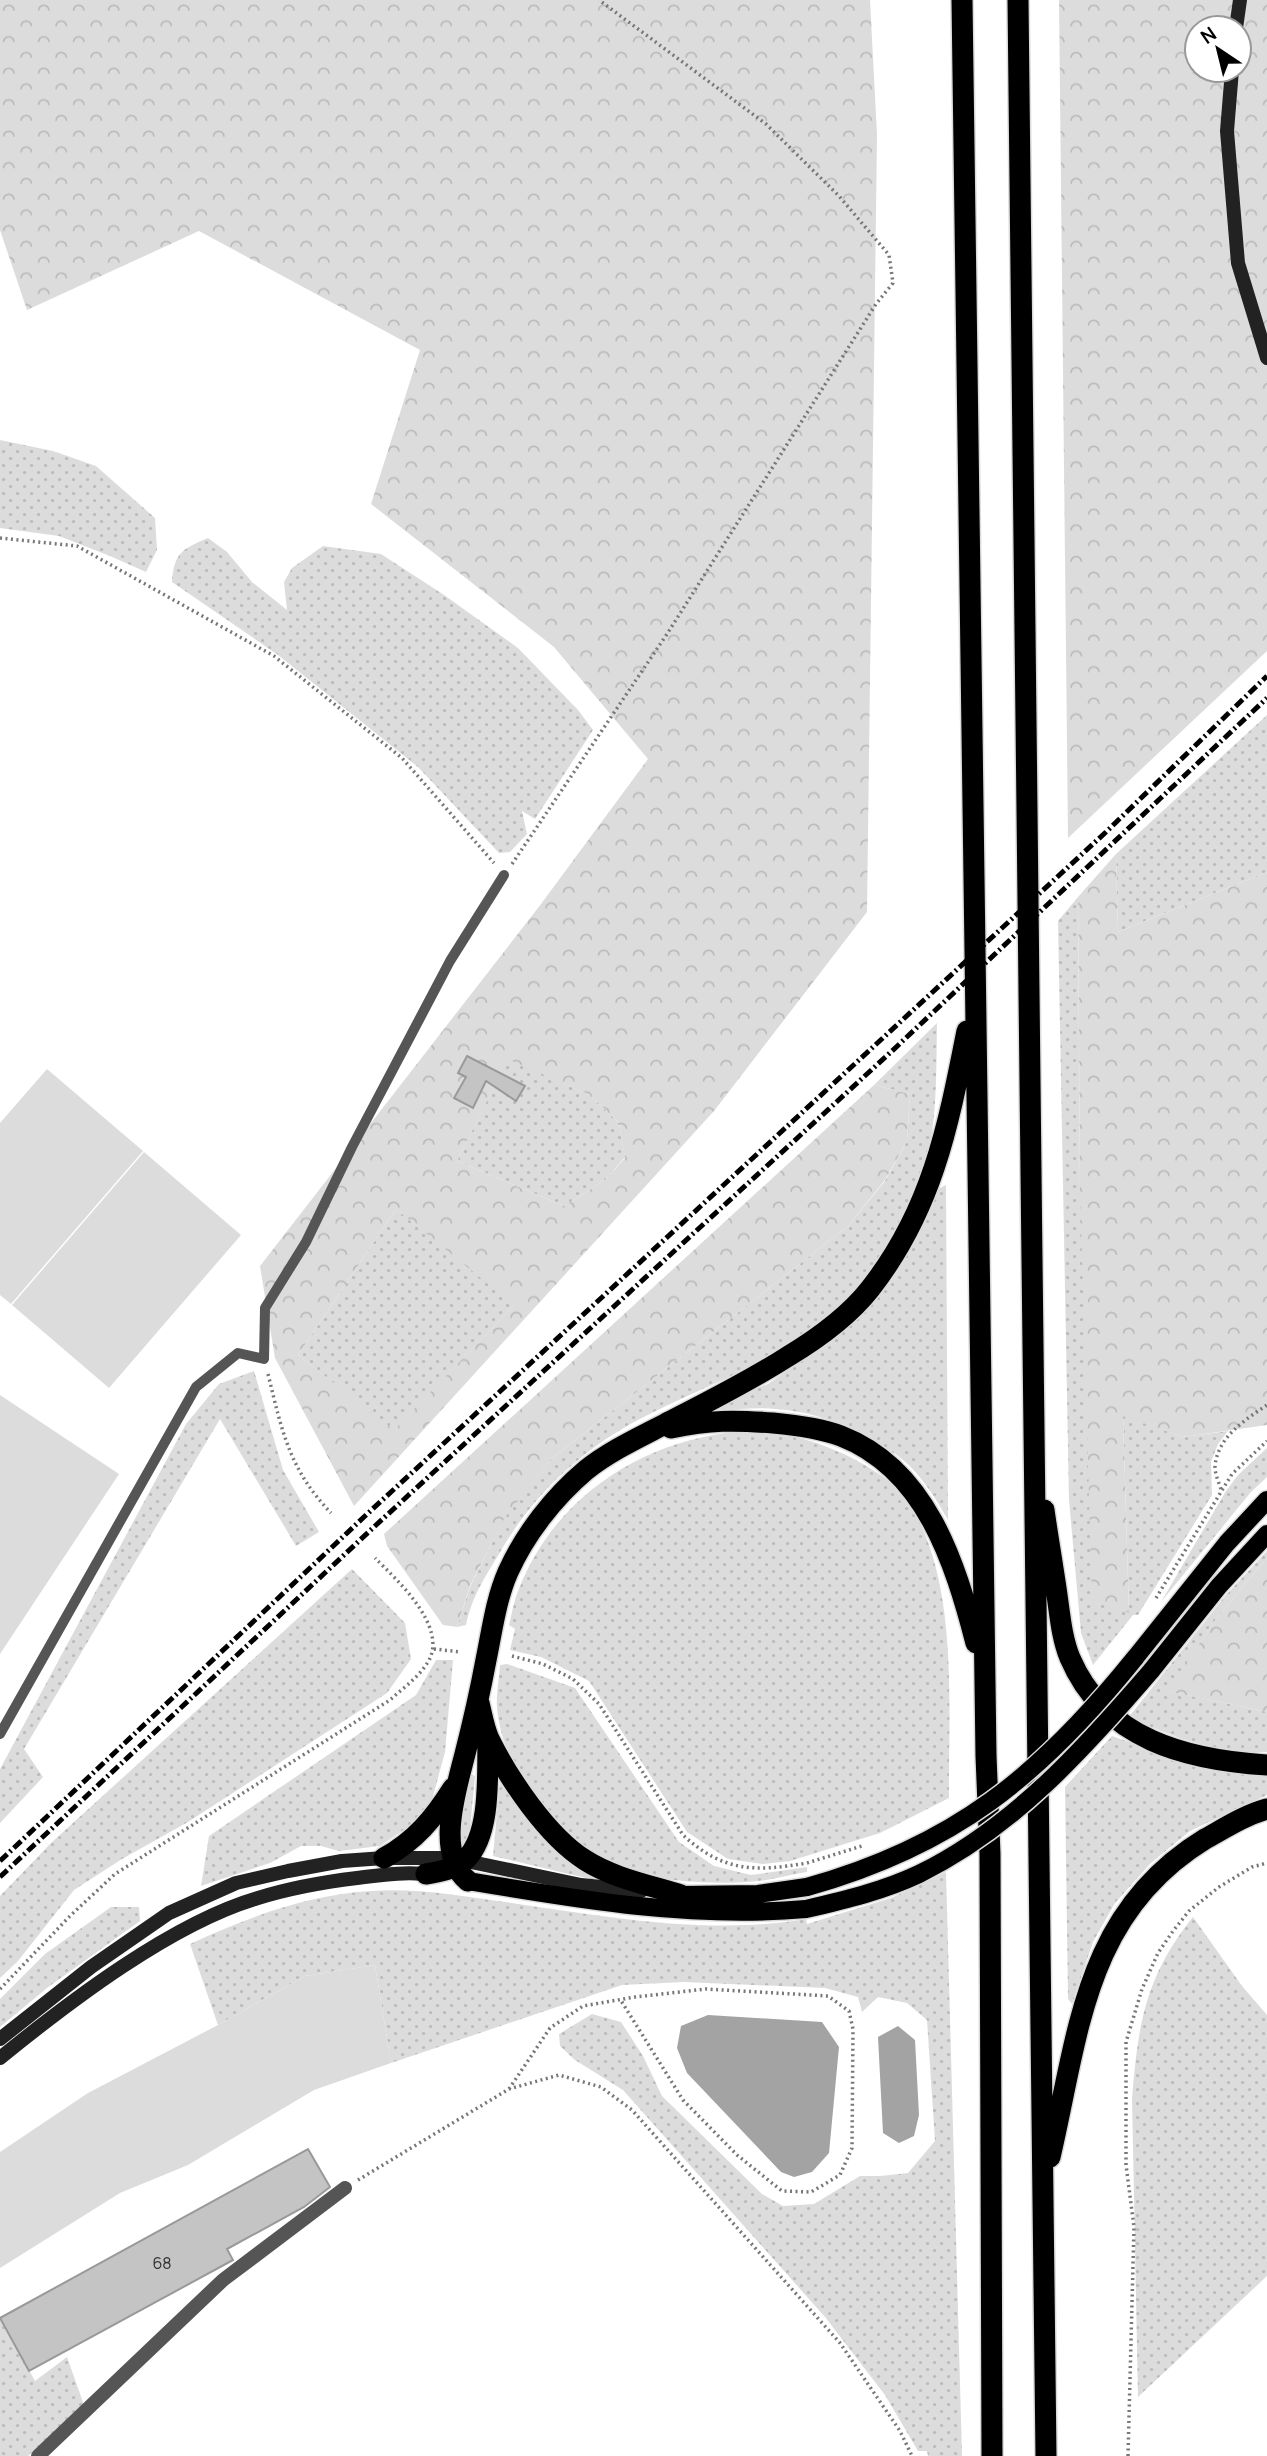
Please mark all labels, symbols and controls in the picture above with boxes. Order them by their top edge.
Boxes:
north arrow [1183,14,1253,84]
text: N [1195,21,1221,50]
house number: 68 [152,2252,172,2274]

